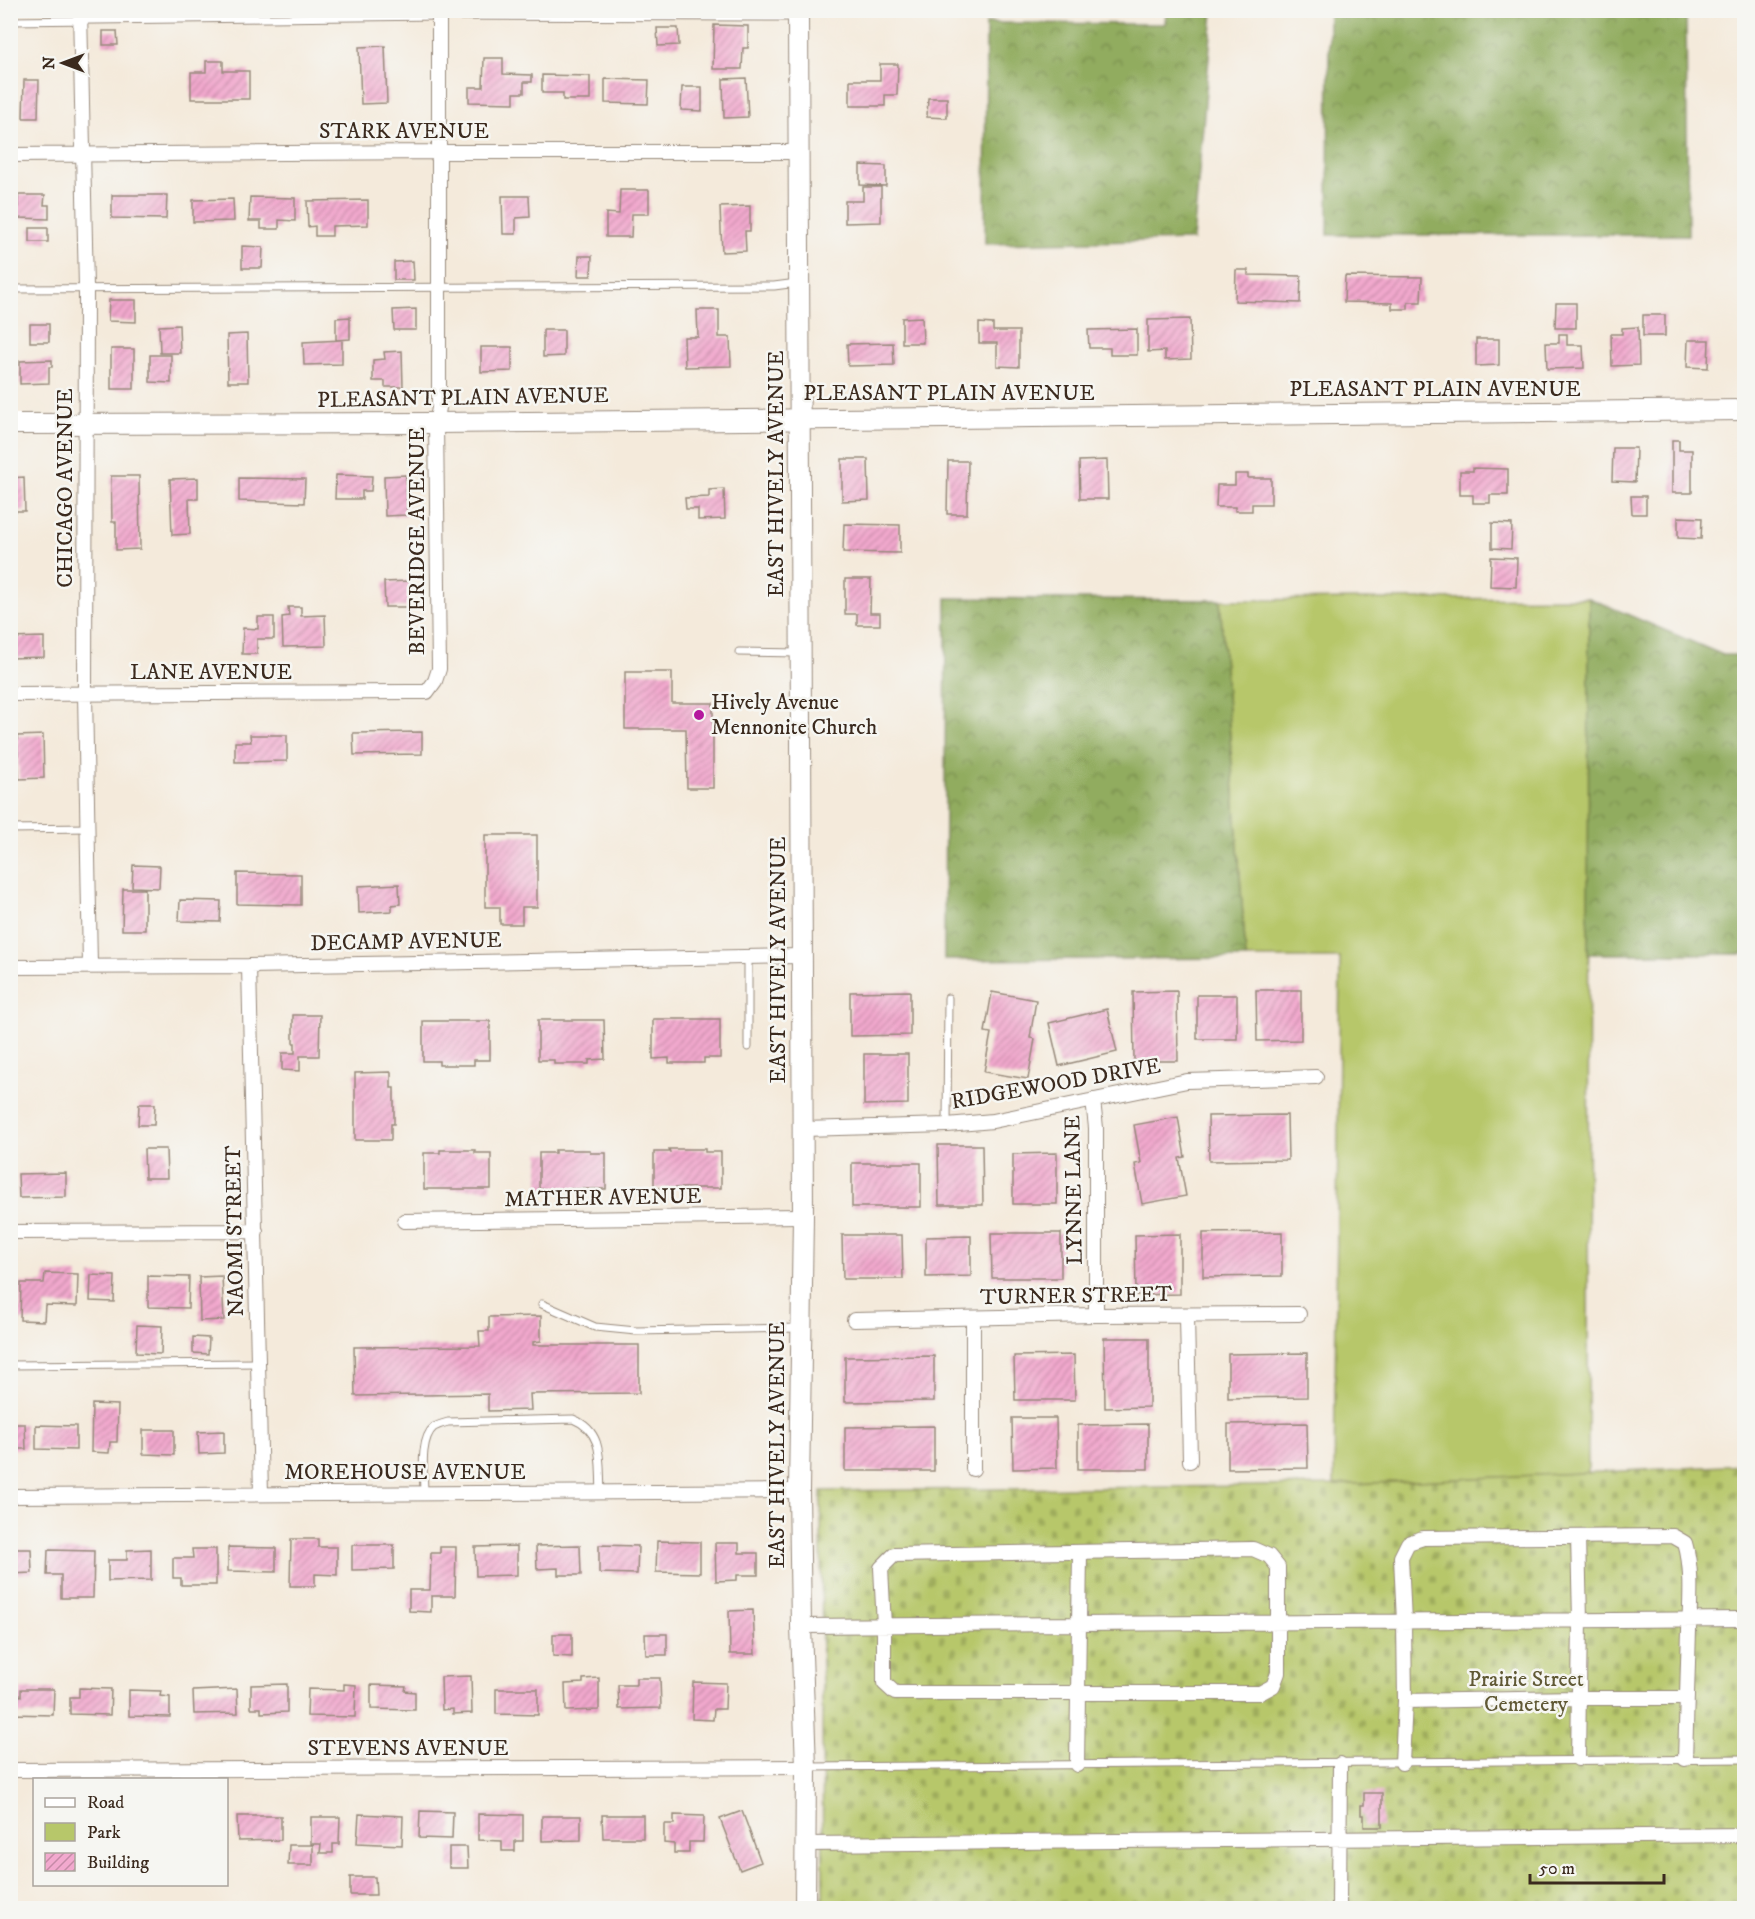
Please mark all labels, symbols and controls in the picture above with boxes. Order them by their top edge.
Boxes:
north arrow [33,33,93,93]
text: N [39,56,59,70]
street label: STARK AVENUE [319,118,489,145]
street label: EAST HIVELY AVENUE [763,351,790,597]
street label: PLEASANT PLAIN AVENUE [1289,376,1581,403]
street label: PLEASANT PLAIN AVENUE [803,380,1095,407]
street label: PLEASANT PLAIN AVENUE [317,382,609,414]
street label: CHICAGO AVENUE [52,388,79,588]
street label: BEVERIDGE AVENUE [404,427,431,655]
street label: LANE AVENUE [130,659,292,686]
place label: Hively Avenue Mennonite Church [711,689,878,741]
marker: Hively Avenue Mennonite Church [692,708,706,722]
street label: EAST HIVELY AVENUE [765,837,792,1083]
street label: DECAMP AVENUE [310,927,502,957]
street label: RIDGEWOOD DRIVE [949,1052,1163,1116]
street label: LYNNE LANE [1059,1115,1089,1265]
street label: NAOMI STREET [220,1145,250,1317]
street label: MATHER AVENUE [504,1183,702,1213]
street label: TURNER STREET [980,1281,1173,1311]
street label: EAST HIVELY AVENUE [764,1322,791,1568]
street label: MOREHOUSE AVENUE [284,1459,526,1486]
park label: Prairie Street Cemetery [1468,1666,1584,1718]
street label: STEVENS AVENUE [308,1735,509,1762]
legend [33,1778,228,1886]
text: Road [87,1792,124,1814]
text: Park [87,1822,121,1844]
scale bar [1530,1847,1664,1885]
text: Building [87,1852,149,1874]
text: 50 m [1539,1858,1575,1880]

